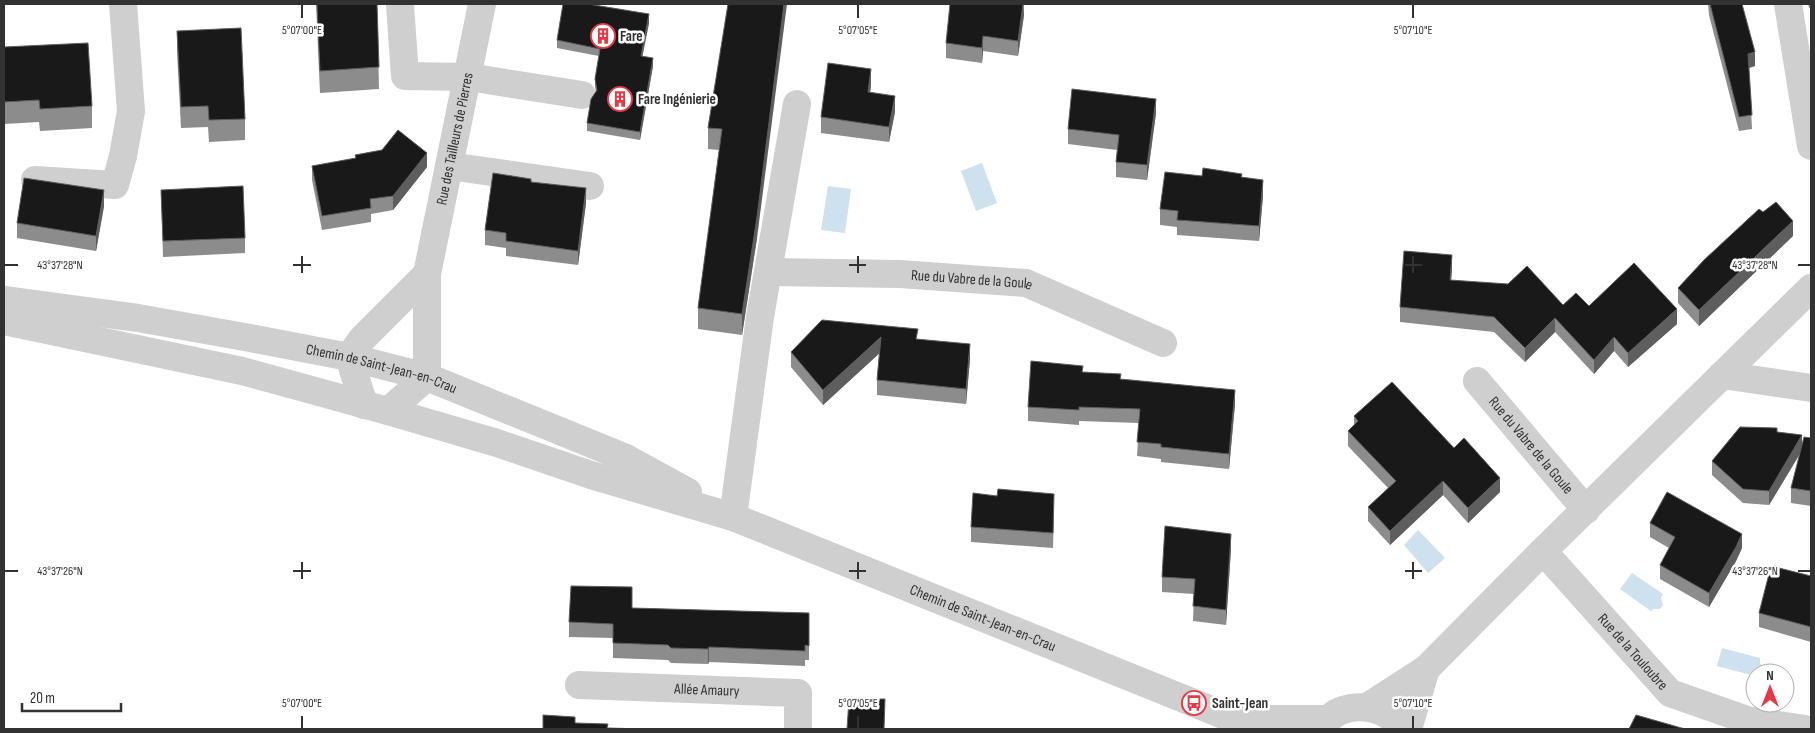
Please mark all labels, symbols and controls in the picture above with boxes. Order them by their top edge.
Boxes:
text: 5°07'00"E [282,23,322,38]
building icon: Fare [590,23,616,49]
text: 5°07'05"E [838,23,878,38]
text: 5°07'10"E [1394,23,1432,38]
place label: Fare [620,27,643,46]
street label: Rue des Tailleurs de Pierres [432,71,478,207]
building icon: Fare Ingénierie [607,86,633,112]
place label: Fare Ingénierie [638,90,716,109]
text: 43°37'28"N [37,258,83,273]
text: 43°37'28"N [1732,258,1778,273]
street label: Rue du Vabre de la Goule [910,266,1036,295]
street label: Chemin de Saint-Jean-en-Crau [304,340,460,398]
street label: Rue du Vabre de la Goule [1484,393,1577,498]
text: 43°37'26"N [37,564,83,579]
text: 43°37'26"N [1732,564,1778,579]
street label: Chemin de Saint-Jean-en-Crau [907,580,1058,656]
street label: Rue de la Touloubre [1593,610,1672,694]
north arrow [1745,663,1795,713]
text: N [1766,667,1774,684]
street label: Allée Amaury [673,679,740,701]
scale bar [22,680,121,712]
text: 20 m [30,689,55,708]
bus stop icon: Saint-Jean [1181,690,1207,716]
place label: Saint-Jean [1212,694,1268,713]
text: 5°07'00"E [282,696,322,711]
text: 5°07'05"E [838,696,878,711]
text: 5°07'10"E [1394,696,1432,711]

